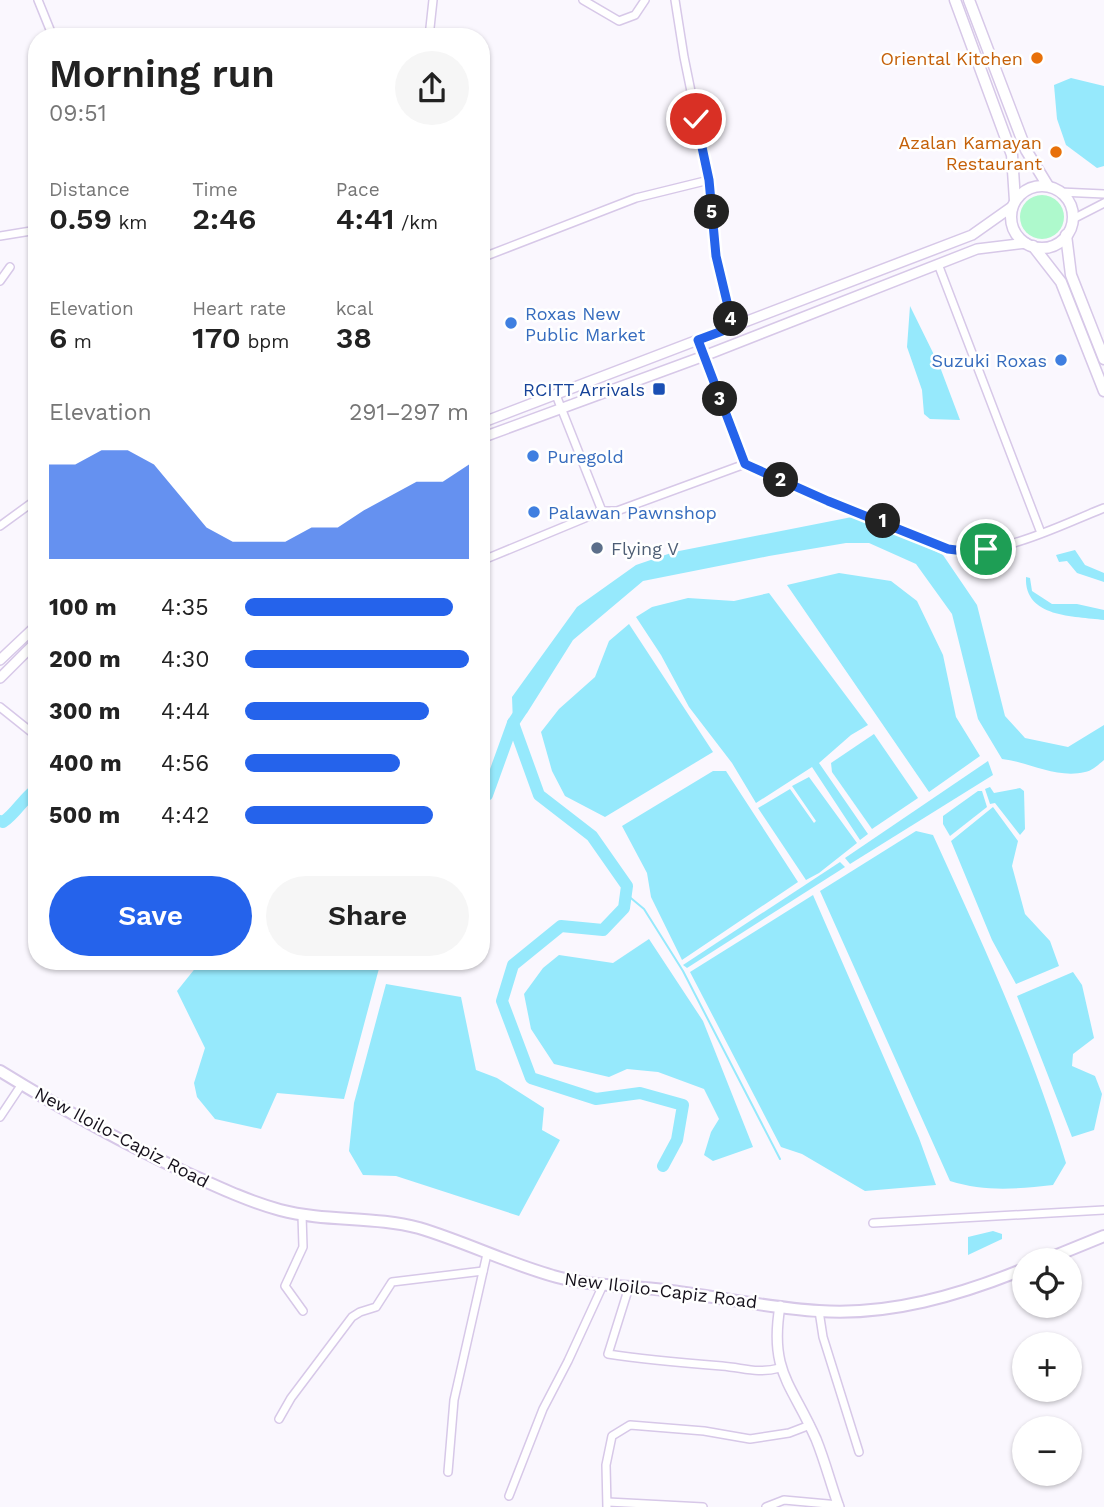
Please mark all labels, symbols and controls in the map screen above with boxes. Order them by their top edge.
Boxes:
place label: Oriental Kitchen [880,48,1023,69]
marker: Oriental Kitchen [1029,50,1045,66]
button: share [395,51,469,125]
text: Morning run [49,52,275,96]
pin [666,89,726,149]
text: 09:51 [49,100,107,127]
icon: check [677,100,715,138]
place label: Azalan Kamayan Restaurant [898,132,1042,174]
marker: Azalan Kamayan Restaurant [1048,144,1064,160]
text: Distance [49,178,130,201]
text: Time [192,178,238,201]
text: Pace [336,178,380,201]
pin: 5 [694,194,730,230]
text: 5 [706,200,717,223]
text: 0.59 [49,201,112,236]
text: 2:46 [192,201,256,236]
text: 4:41 [336,201,394,236]
text: km [112,211,147,234]
text: /km [394,211,438,234]
text: Elevation [49,297,134,320]
text: Heart rate [192,297,286,320]
text: kcal [336,297,373,320]
pin: 4 [714,302,748,336]
place label: Roxas New Public Market [525,303,646,345]
text: 4 [724,307,737,330]
marker: Roxas New Public Market [503,315,519,331]
text: 6 [49,320,67,355]
text: 170 [192,320,241,355]
text: 38 [336,320,372,355]
text: m [67,330,92,353]
text: bpm [241,330,289,353]
place label: Suzuki Roxas [931,350,1047,371]
marker: Suzuki Roxas [1053,352,1069,368]
place label: RCITT Arrivals [523,379,645,400]
marker: RCITT Arrivals [651,381,667,397]
pin: 3 [702,382,738,416]
text: 3 [714,387,725,410]
text: Elevation [49,399,152,426]
text: 291–297 m [349,399,469,426]
place label: Puregold [547,446,624,467]
marker: Puregold [525,448,541,464]
pin: 2 [764,462,798,498]
text: 2 [775,468,786,491]
place label: Palawan Pawnshop [548,502,717,523]
marker: Palawan Pawnshop [526,504,542,520]
pin: 1 [866,504,900,538]
text: 1 [878,509,887,532]
pin [956,519,1016,579]
icon: arrive [967,530,1005,568]
place label: Flying V [611,538,679,559]
marker: Flying V [589,540,605,556]
text: 100 m [49,594,117,621]
text: 4:35 [161,594,209,621]
text: 200 m [49,646,121,673]
text: 4:30 [161,646,210,673]
text: 300 m [49,698,120,725]
text: 4:44 [161,698,210,725]
text: 400 m [49,750,122,777]
text: 4:56 [161,750,209,777]
text: 500 m [49,802,120,829]
text: 4:42 [161,802,209,829]
button: Save [49,876,252,956]
button: Share [266,876,469,956]
street label: New Iloilo-Capiz Road [31,1082,213,1192]
map controls [1012,1248,1082,1486]
button: locate [1012,1248,1082,1318]
street label: New Iloilo-Capiz Road [563,1268,759,1312]
button: + [1012,1332,1082,1402]
button: − [1012,1416,1082,1486]

